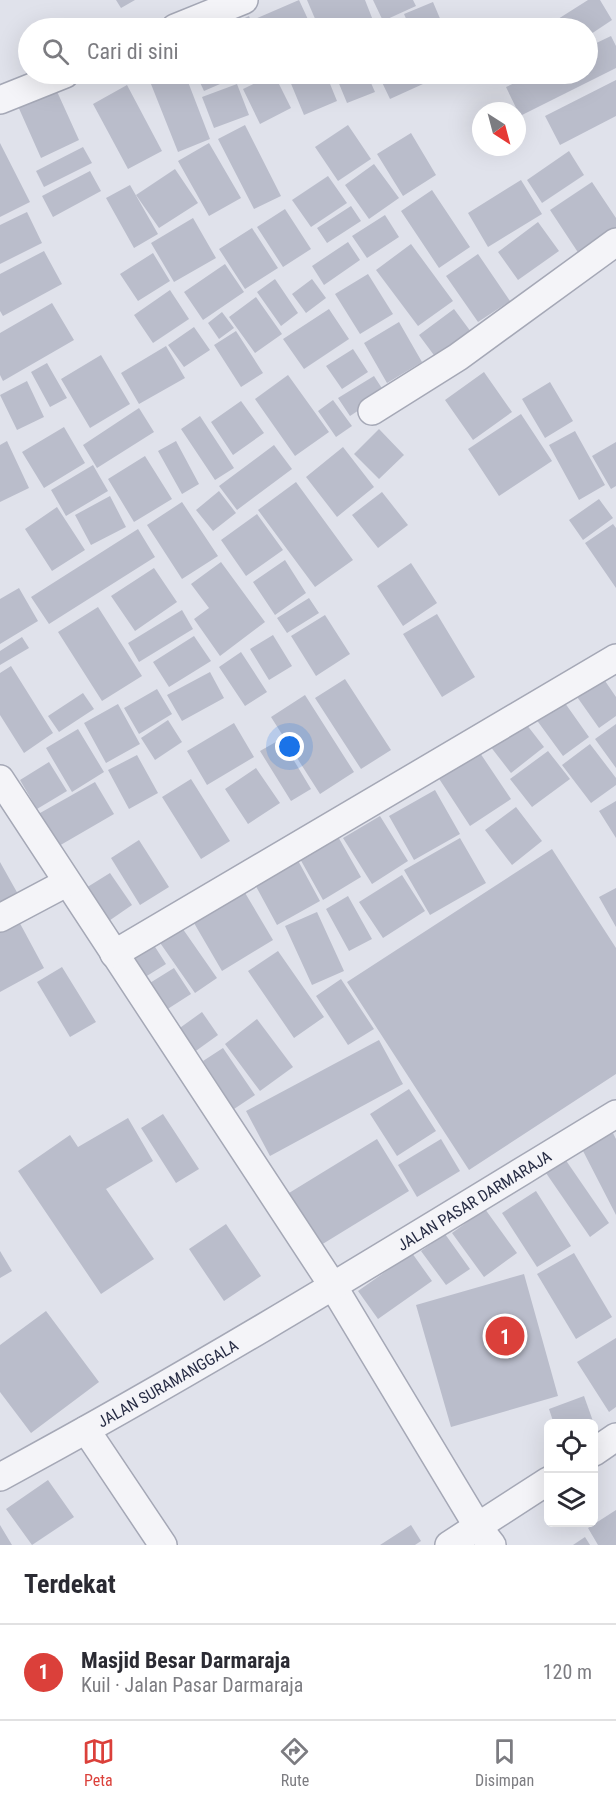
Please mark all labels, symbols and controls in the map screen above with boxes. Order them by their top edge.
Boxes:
search box [18,18,598,84]
icon: search [39,35,72,68]
text: Cari di sini [87,39,179,64]
north arrow [472,102,526,156]
your location [275,732,304,761]
street label: JALAN PASAR DARMARAJA [394,1146,555,1255]
pin: 1 [486,1314,524,1358]
street label: JALAN SURAMANGGALA [94,1335,241,1431]
map controls [544,1419,598,1527]
button: locate [544,1419,598,1473]
button: layers [544,1473,598,1527]
text: Terdekat [24,1569,116,1599]
text: Masjid Besar Darmaraja [81,1648,290,1673]
text: 1 [38,1660,49,1684]
text: 120 m [543,1660,592,1684]
text: Kuil · Jalan Pasar Darmaraja [81,1673,303,1697]
tab: Peta [82,1735,115,1790]
tab: Rute [278,1735,311,1790]
tab: Disimpan [475,1735,534,1790]

